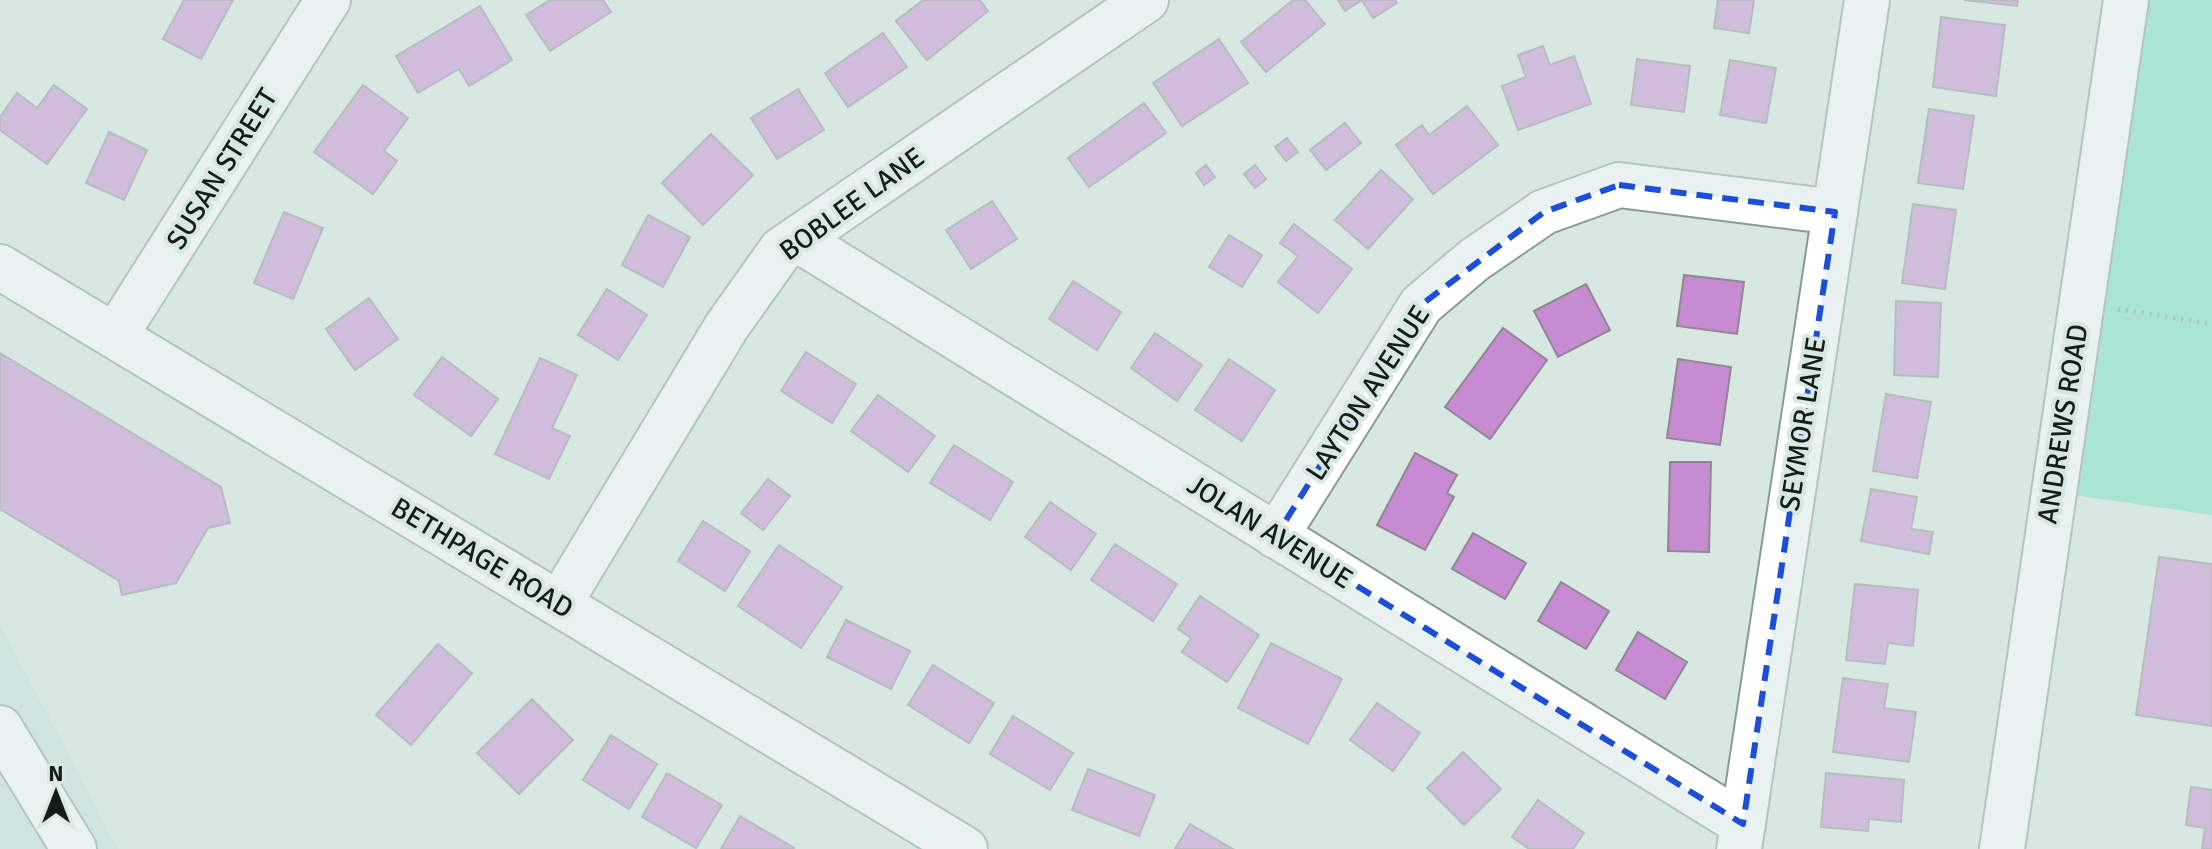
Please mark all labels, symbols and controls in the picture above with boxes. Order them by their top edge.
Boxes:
street label: SUSAN STREET [159,82,285,256]
street label: BOBLEE LANE [773,140,931,268]
street label: LAYTON AVENUE [1299,299,1437,487]
street label: ANDREWS ROAD [2030,322,2096,526]
street label: SEYMOR LANE [1773,335,1833,513]
street label: JOLAN AVENUE [1181,468,1359,596]
street label: BETHPAGE ROAD [385,490,579,626]
north arrow [16,753,96,833]
text: N [48,760,64,787]

